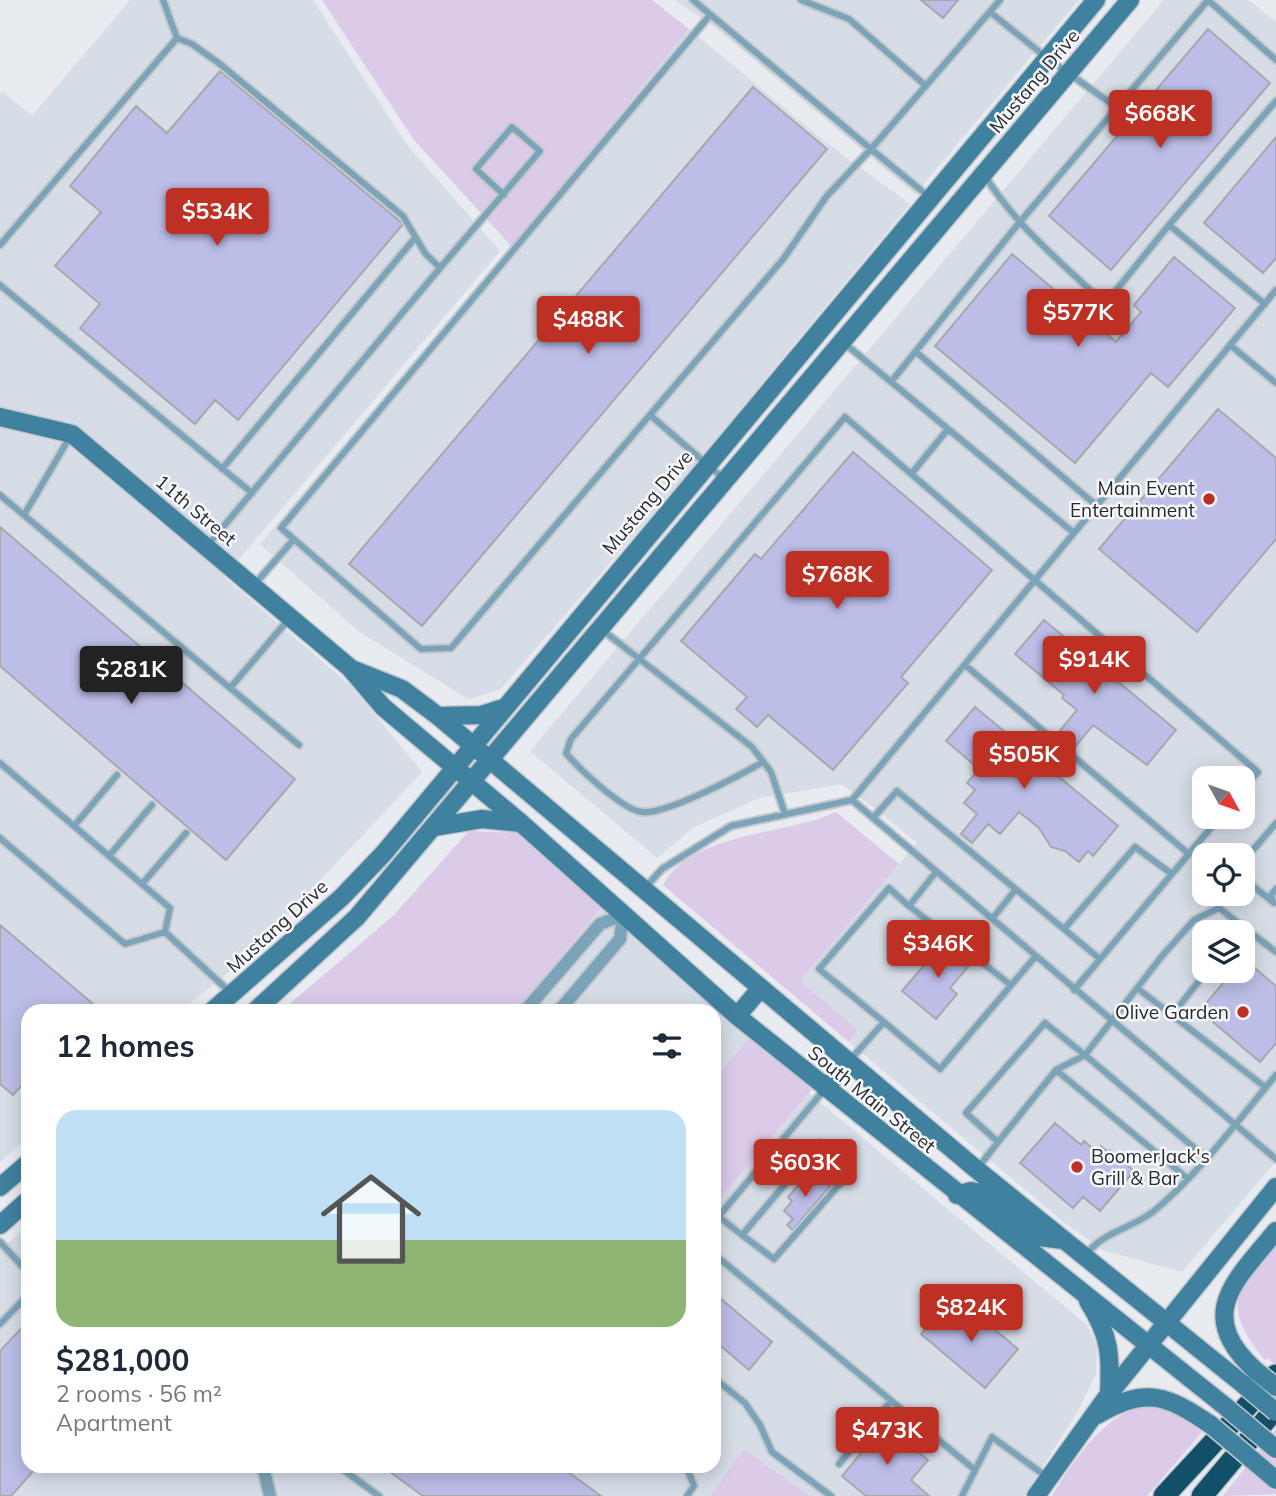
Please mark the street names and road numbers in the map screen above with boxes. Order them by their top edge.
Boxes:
street label: Mustang Drive [984,24,1084,138]
street label: Mustang Drive [597,445,697,559]
street label: 11th Street [151,469,242,551]
street label: Mustang Drive [221,874,333,978]
street label: South Main Street [803,1040,941,1158]

